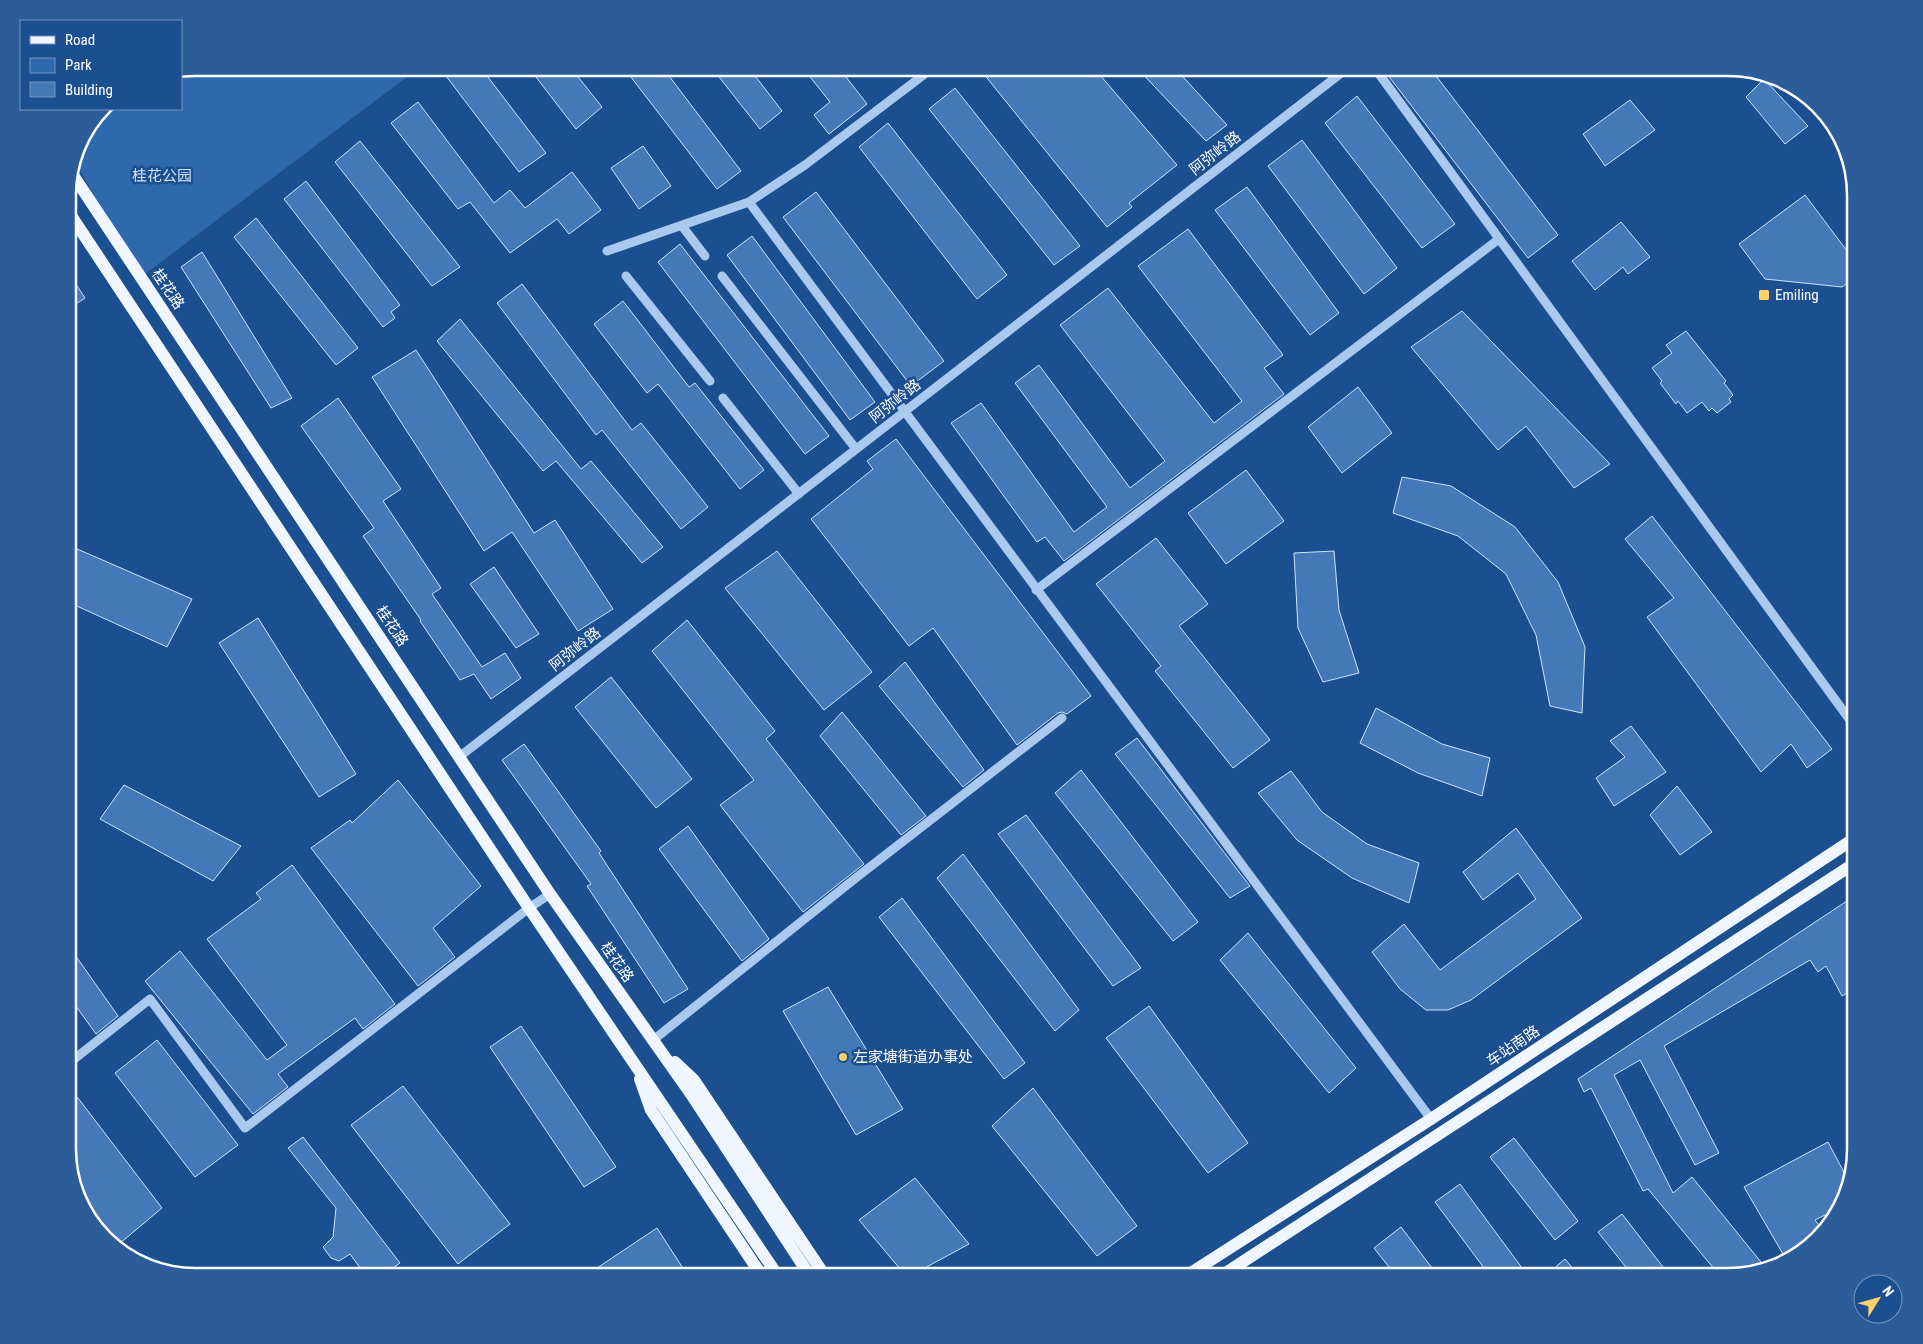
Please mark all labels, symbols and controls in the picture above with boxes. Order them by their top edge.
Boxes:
legend [20,20,182,110]
text: Road [65,31,95,49]
text: Park [65,56,92,74]
text: Building [65,81,113,99]
street label: 阿弥岭路 [1186,127,1244,179]
park label: 桂花公园 [132,167,192,185]
street label: 桂花路 [148,265,188,313]
place label: Emiling [1775,286,1819,304]
marker: Emiling [1757,288,1771,302]
street label: 阿弥岭路 [866,375,924,427]
street label: 桂花路 [372,602,412,650]
street label: 阿弥岭路 [546,623,604,675]
street label: 桂花路 [597,938,637,986]
street label: 车站南路 [1483,1022,1543,1070]
place label: 左家塘街道办事处 [853,1048,973,1066]
marker: 左家塘街道办事处 [837,1051,849,1063]
north arrow [1853,1274,1903,1324]
text: N [1879,1283,1897,1299]

